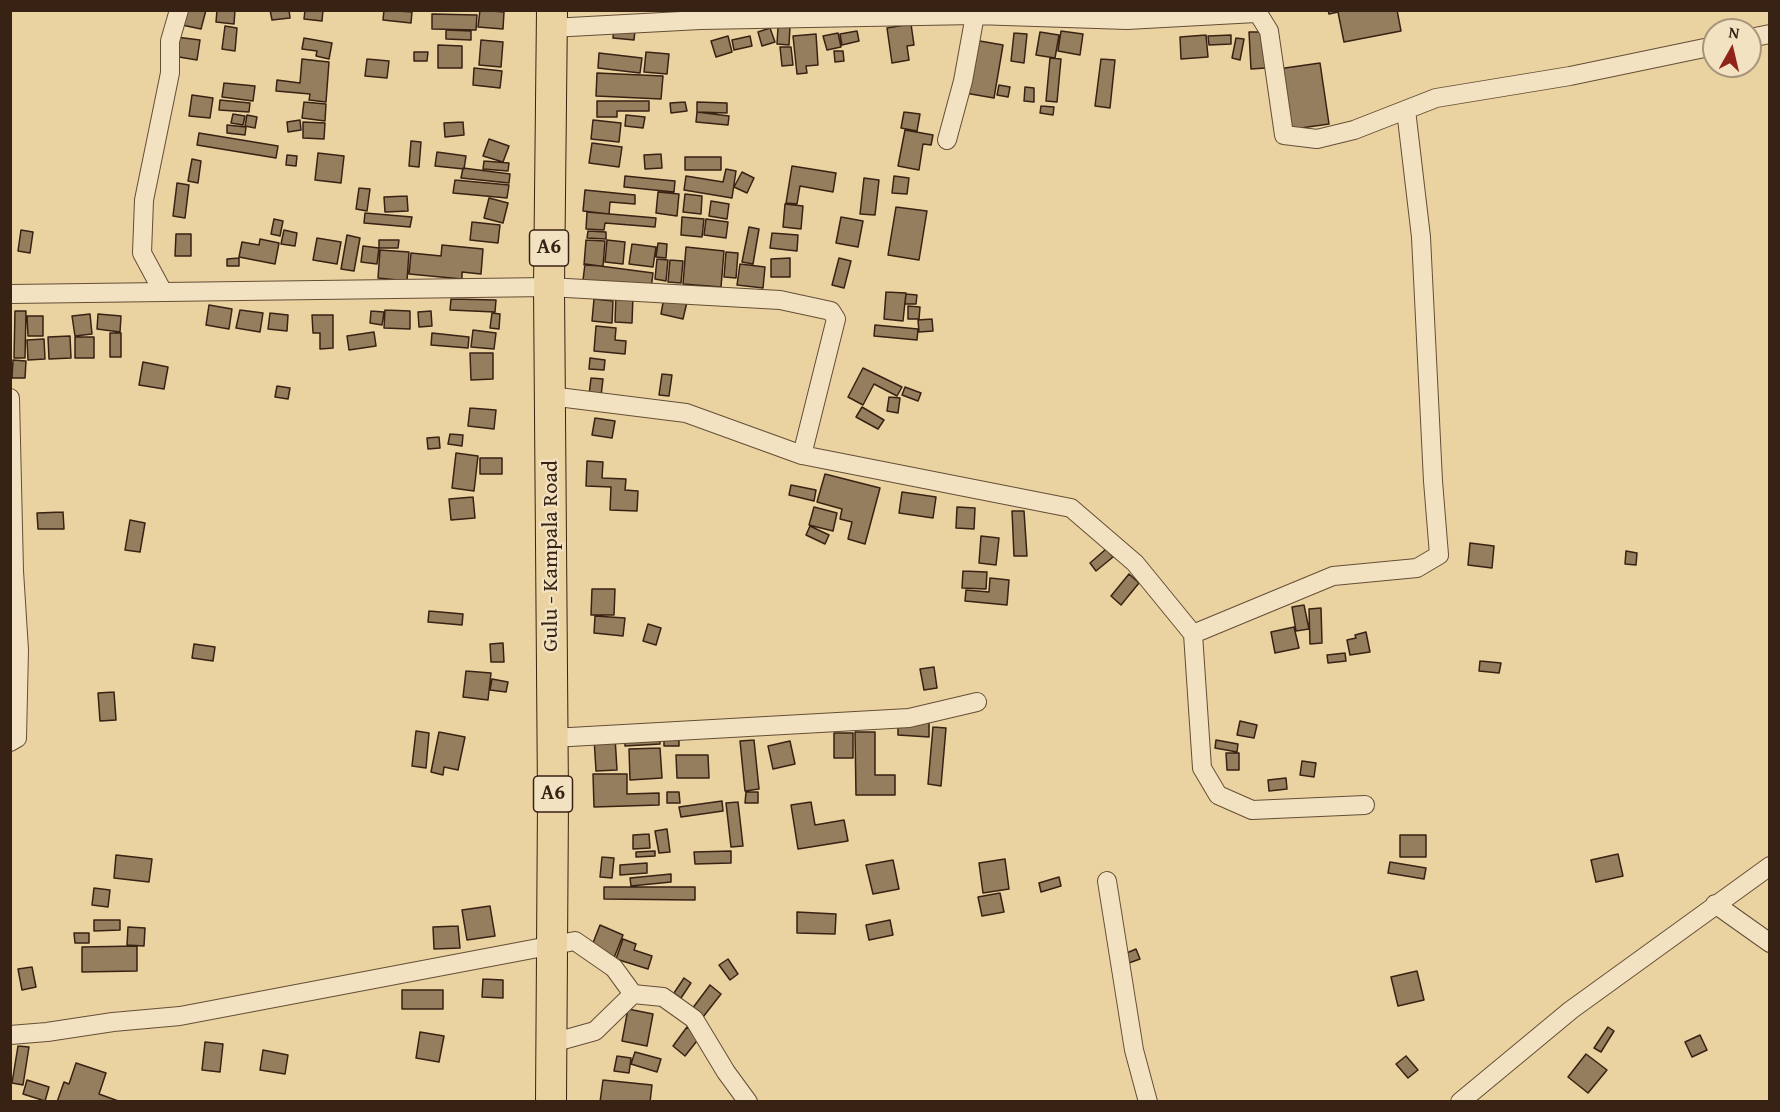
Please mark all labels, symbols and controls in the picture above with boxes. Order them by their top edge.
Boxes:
north arrow [1702,18,1762,78]
text: N [1727,20,1741,45]
road number: A6 [530,230,568,266]
street label: Gulu - Kampala Road [538,460,564,652]
road number: A6 [534,776,572,812]

